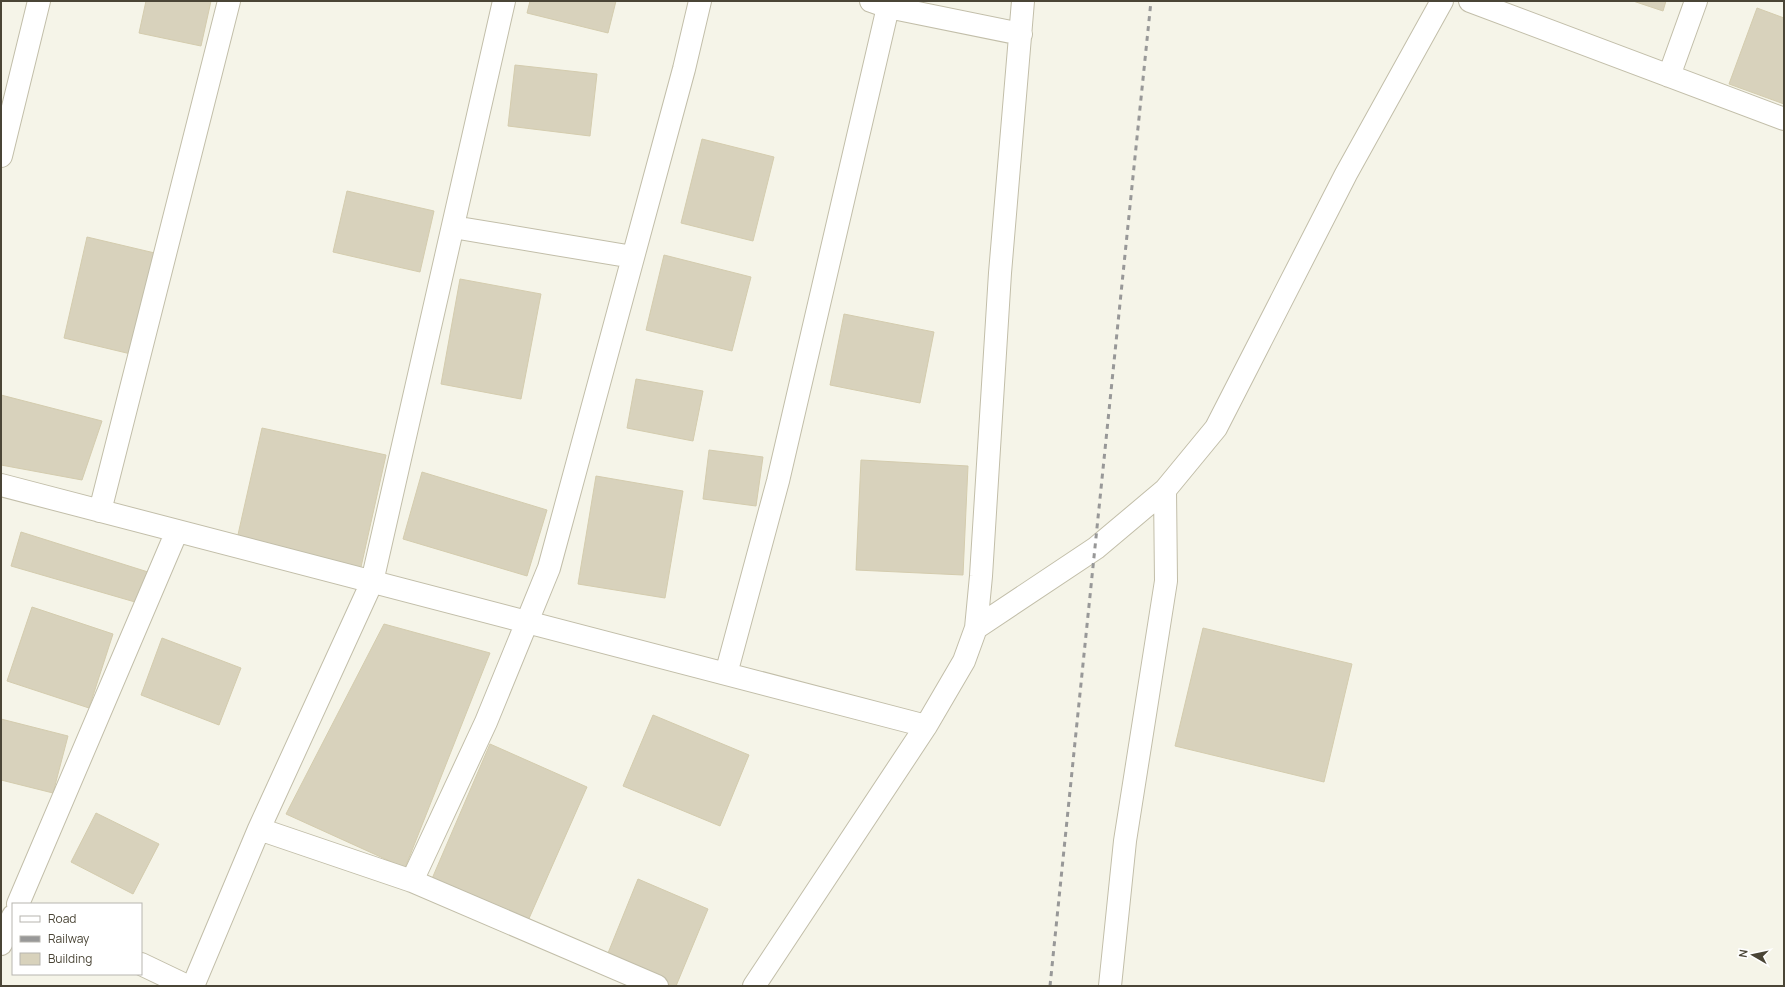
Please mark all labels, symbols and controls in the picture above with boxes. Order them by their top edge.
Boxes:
legend [12,903,142,975]
text: Road [48,910,76,927]
text: Railway [48,930,90,947]
north arrow [1733,935,1773,975]
text: N [1735,948,1751,958]
text: Building [48,950,92,967]

